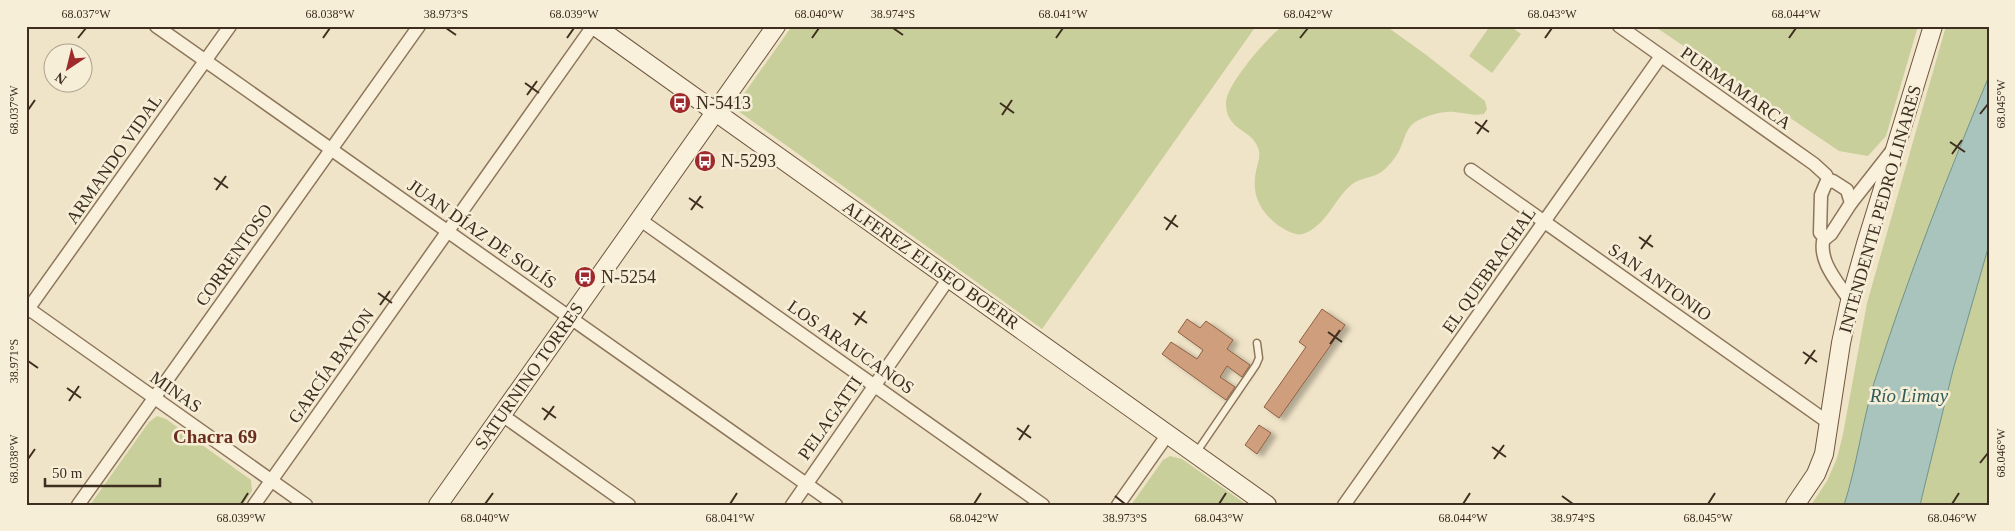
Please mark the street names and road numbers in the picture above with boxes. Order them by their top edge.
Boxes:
street label: PURMAMARCA [1677,43,1795,133]
street label: INTENDENTE PEDRO LINARES [1835,83,1925,335]
street label: ARMANDO VIDAL [62,91,166,227]
street label: JUAN DÍAZ DE SOLÍS [404,174,561,293]
street label: ALFEREZ ELISEO BOERR [839,197,1023,333]
street label: CORRENTOSO [191,200,277,310]
street label: EL QUEBRACHAL [1438,203,1540,337]
street label: SAN ANTONIO [1605,239,1715,325]
street label: LOS ARAUCANOS [784,296,918,398]
street label: SATURNINO TORRES [471,299,587,453]
street label: GARCÍA BAYON [283,304,378,427]
street label: MINAS [147,367,205,417]
street label: PELAGATTI [794,373,866,463]

